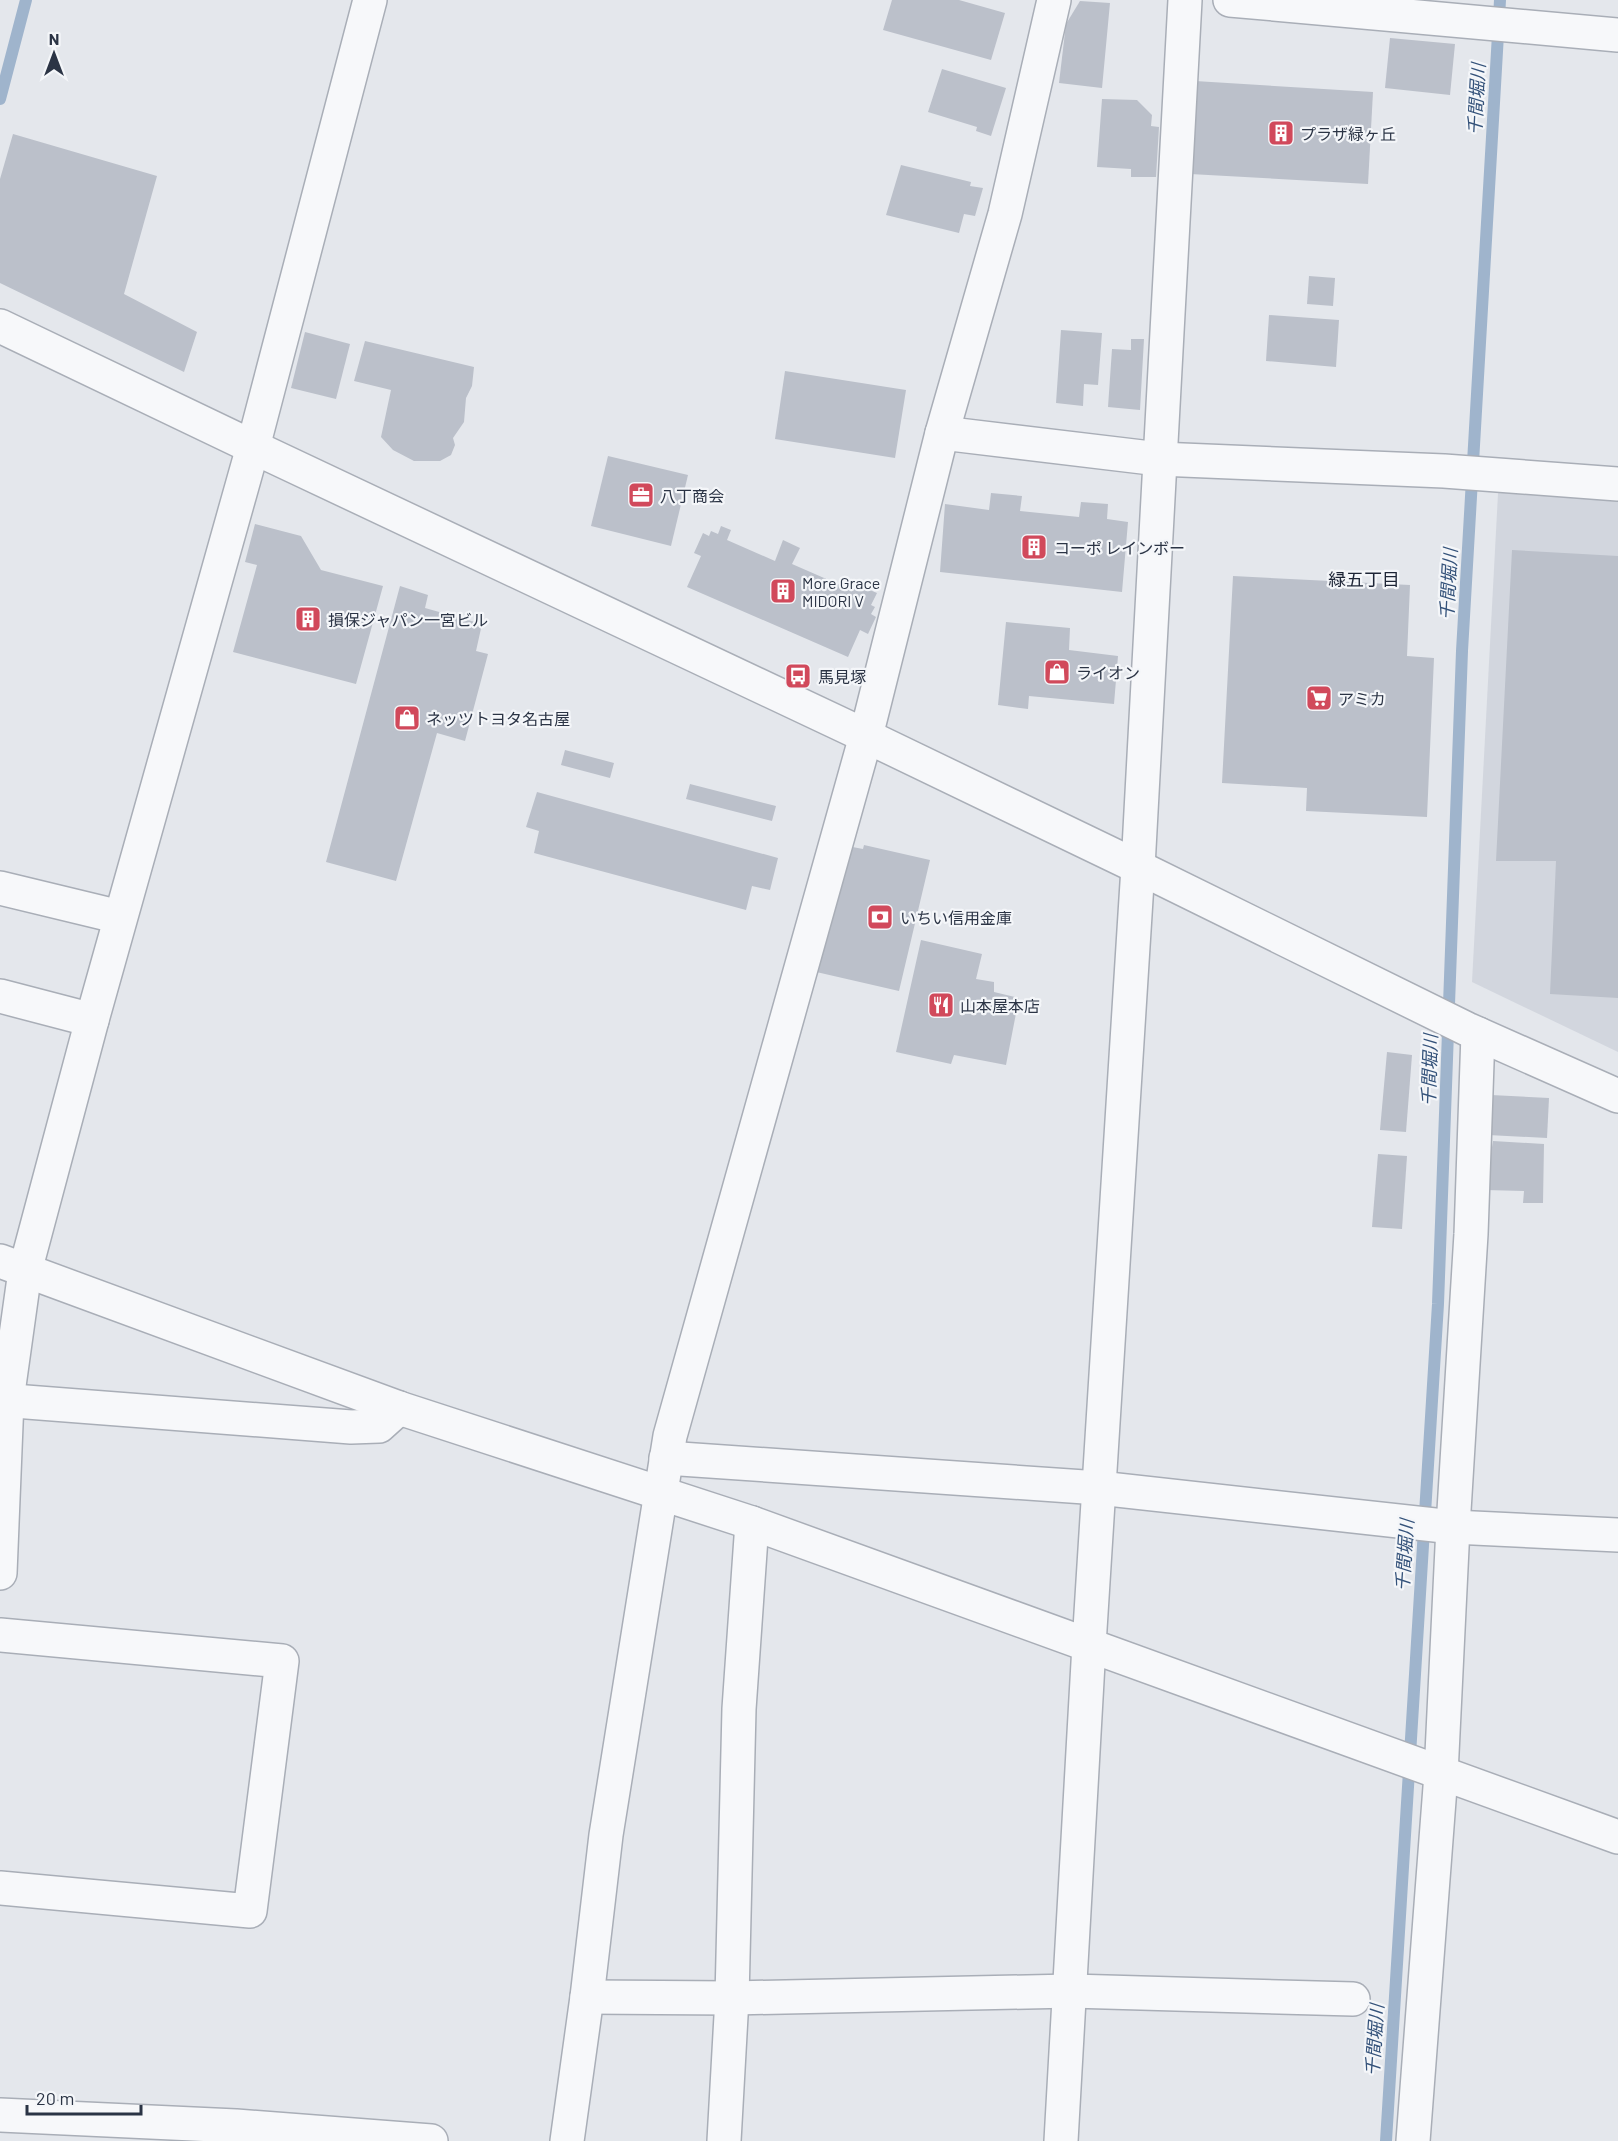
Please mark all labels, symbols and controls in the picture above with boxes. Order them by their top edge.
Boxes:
north arrow [24,24,84,84]
text: N [49,29,59,48]
water label: 千間堀川 [1463,60,1489,136]
building icon: プラザ緑ヶ丘 [1266,118,1296,148]
place label: プラザ緑ヶ丘 [1300,124,1396,143]
office icon: 八丁商会 [626,480,656,510]
place label: 八丁商会 [660,486,724,505]
building icon: コーポ レインボー [1019,532,1049,562]
place label: コーポ レインボー [1054,538,1185,557]
water label: 千間堀川 [1435,545,1461,621]
district label: 緑五丁目 [1328,568,1400,590]
place label: More Grace MIDORI V [802,573,880,610]
building icon: More Grace MIDORI V [768,576,798,606]
building icon: 損保ジャパン一宮ビル [293,604,323,634]
place label: 損保ジャパン一宮ビル [328,610,488,629]
shop icon: ライオン [1042,657,1072,687]
bus stop icon: 馬見塚 [783,661,813,691]
place label: ライオン [1076,663,1140,682]
place label: 馬見塚 [818,667,866,686]
supermarket icon: アミカ [1304,683,1334,713]
place label: アミカ [1338,689,1386,708]
shop icon: ネッツトヨタ名古屋 [392,703,422,733]
place label: ネッツトヨタ名古屋 [426,709,570,728]
bank icon: いちい信用金庫 [865,902,895,932]
place label: いちい信用金庫 [900,908,1012,927]
restaurant icon: 山本屋本店 [926,990,956,1020]
place label: 山本屋本店 [960,996,1040,1015]
water label: 千間堀川 [1417,1032,1441,1106]
water label: 千間堀川 [1391,1516,1418,1592]
water label: 千間堀川 [1361,2001,1388,2077]
scale bar [27,2078,141,2116]
text: 20 m [36,2087,74,2109]

